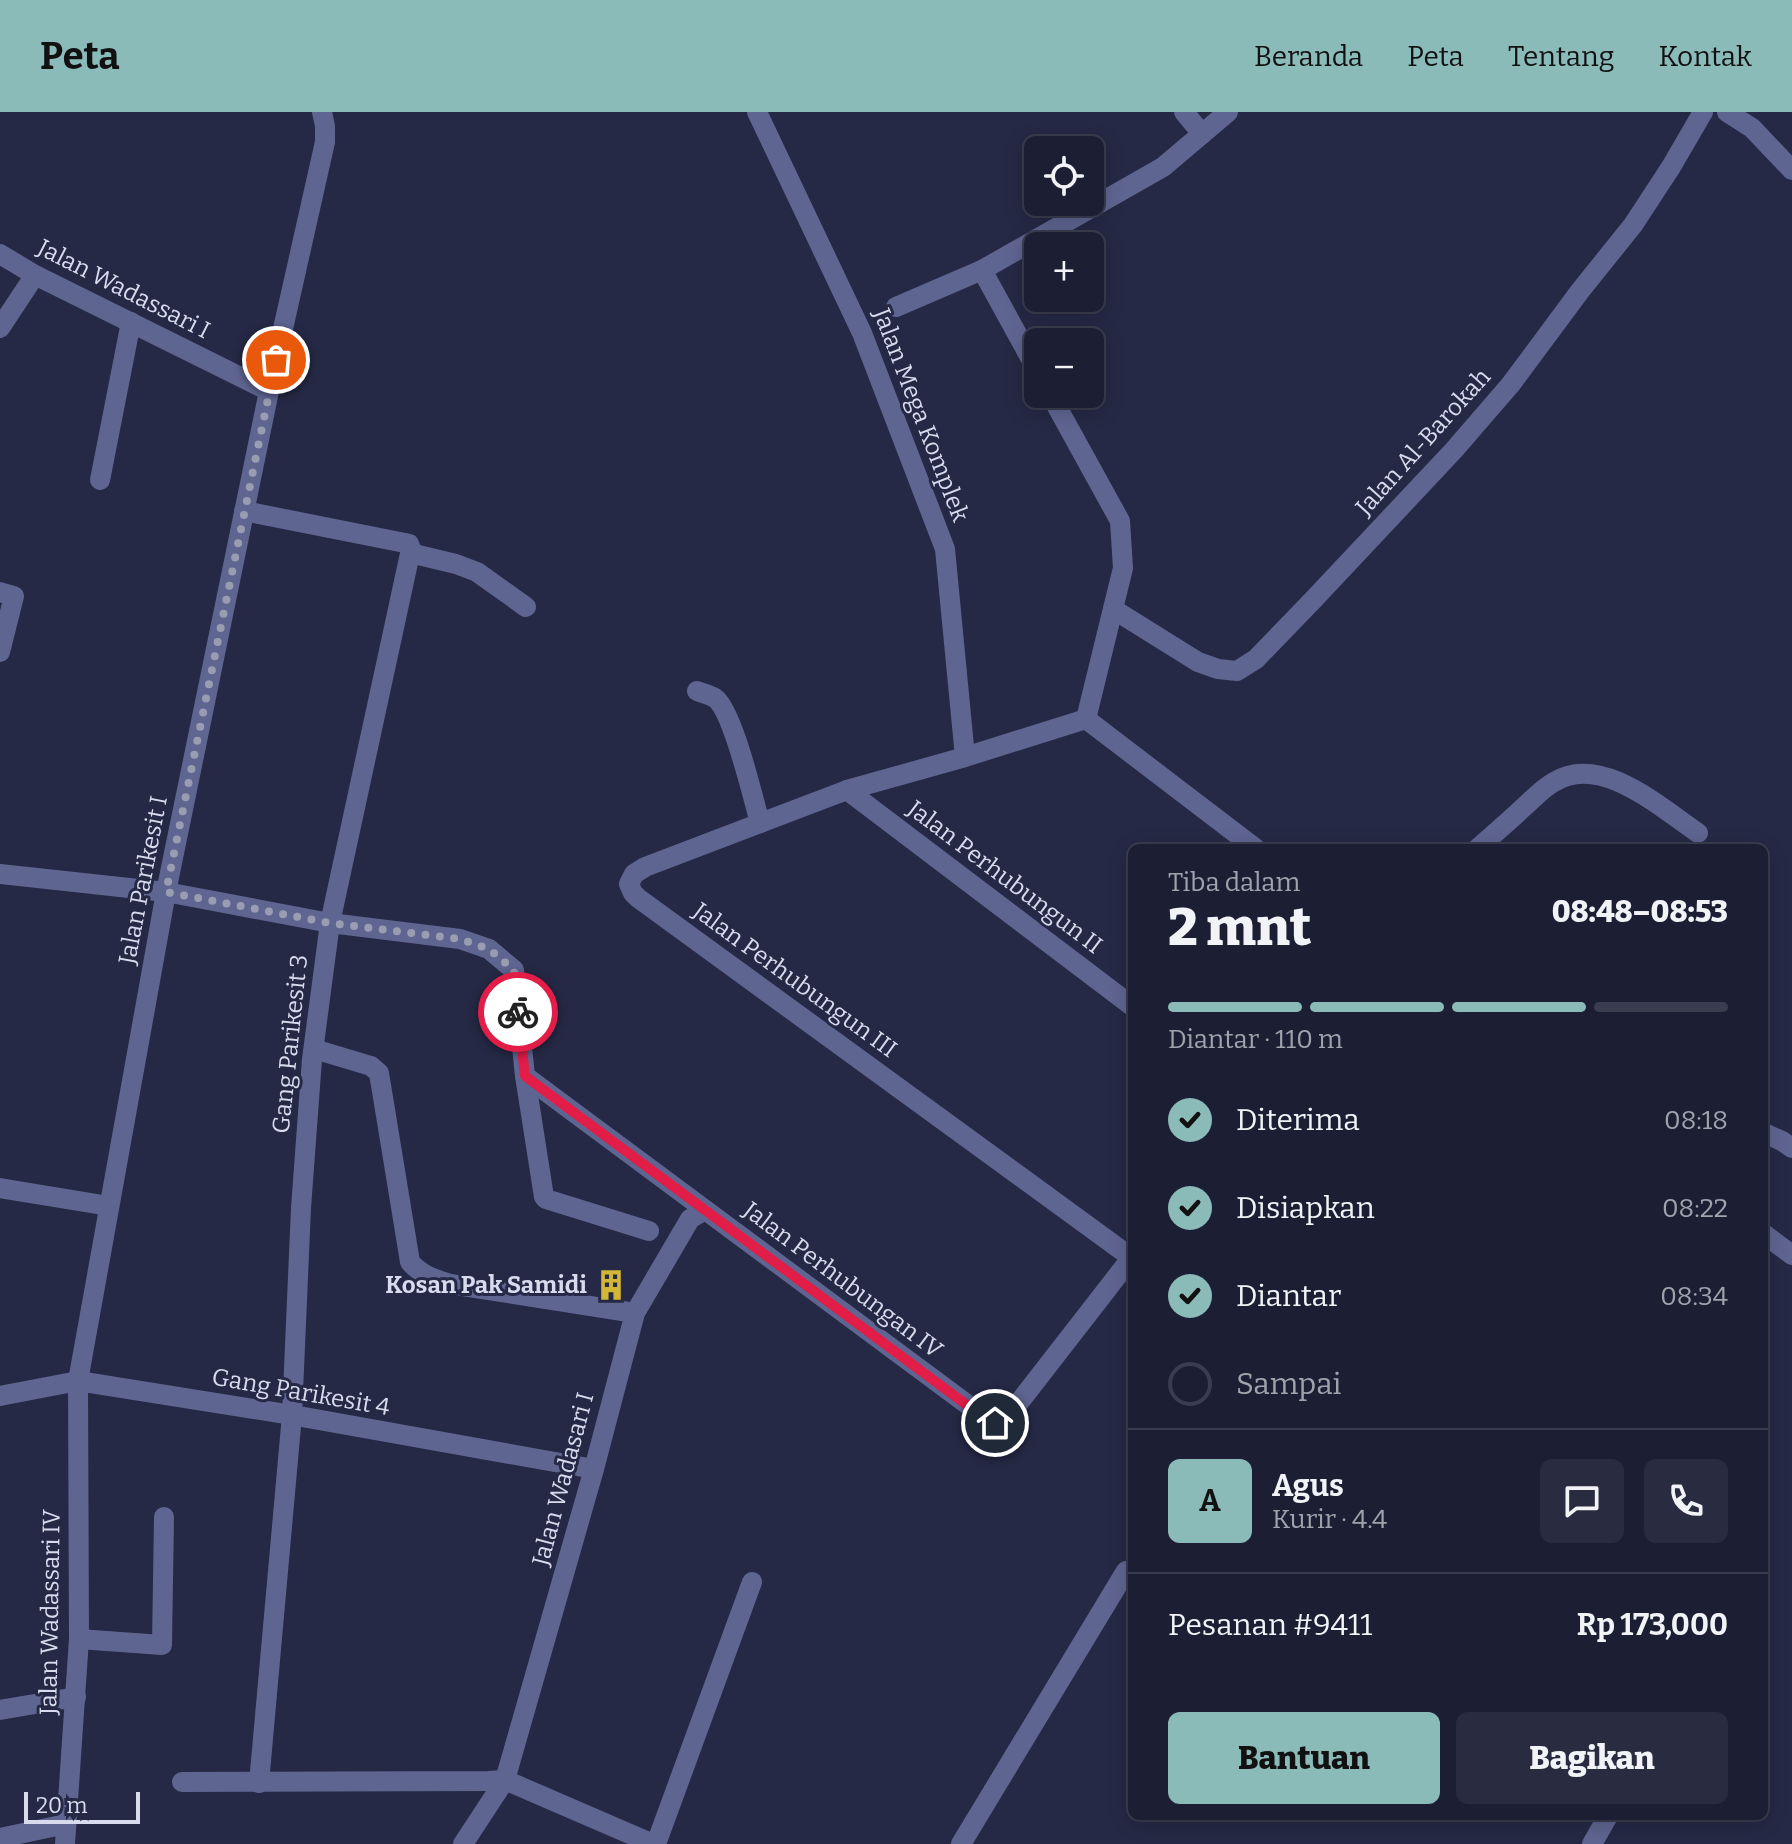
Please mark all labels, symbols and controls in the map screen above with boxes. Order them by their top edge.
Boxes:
text: Peta [40,33,120,79]
text: Beranda [1254,40,1363,73]
text: Peta [1407,40,1464,73]
text: Tentang [1508,40,1614,73]
text: Kontak [1658,40,1752,73]
map controls [1024,136,1104,408]
button: locate [1024,136,1104,216]
button: + [1024,232,1104,312]
street label: Jalan Wadassari I [32,233,215,345]
street label: Jalan Mega Komplek [867,304,975,526]
pin [242,326,310,394]
button: − [1024,328,1104,408]
icon: bag [254,338,298,382]
street label: Jalan Al-Barokah [1349,363,1496,522]
street label: Jalan Parikesit I [113,793,173,968]
street label: Jalan Perhubungun II [901,794,1108,959]
text: Tiba dalam [1168,867,1300,898]
text: 08:48–08:53 [1552,894,1728,930]
street label: Jalan Perhubungun III [687,896,902,1063]
text: 2 mnt [1168,896,1311,959]
street label: Gang Parikesit 3 [267,953,313,1135]
courier [478,972,558,1052]
icon: bike [496,990,540,1034]
text: Diantar · 110 m [1168,1024,1343,1055]
icon: check [1168,1098,1212,1142]
text: Diterima [1236,1102,1360,1138]
text: 08:18 [1664,1105,1728,1136]
icon: check [1168,1186,1212,1230]
text: Disiapkan [1236,1190,1375,1226]
text: 08:22 [1662,1193,1728,1224]
street label: Jalan Perhubungan IV [737,1195,948,1364]
building icon: Kosan Pak Samidi [594,1268,628,1302]
place label: Kosan Pak Samidi [385,1271,587,1299]
icon: check [1168,1274,1212,1318]
text: Diantar [1236,1278,1341,1314]
text: 08:34 [1660,1281,1728,1312]
street label: Gang Parikesit 4 [210,1363,392,1421]
text: Sampai [1236,1366,1342,1402]
street label: Jalan Wadasari I [526,1389,600,1570]
pin [961,1389,1029,1457]
icon: home [973,1401,1017,1445]
button: chat [1540,1459,1624,1543]
button: phone [1644,1459,1728,1543]
text: Agus [1272,1468,1344,1504]
text: A [1199,1483,1221,1519]
text: Kurir · 4.4 [1272,1504,1387,1535]
street label: Jalan Wadassari IV [34,1509,66,1716]
text: Pesanan #9411 [1168,1607,1372,1643]
text: Rp 173,000 [1577,1607,1728,1643]
button: Bantuan [1168,1712,1440,1804]
button: Bagikan [1456,1712,1728,1804]
scale bar [24,1788,140,1824]
text: 20 m [36,1792,87,1819]

